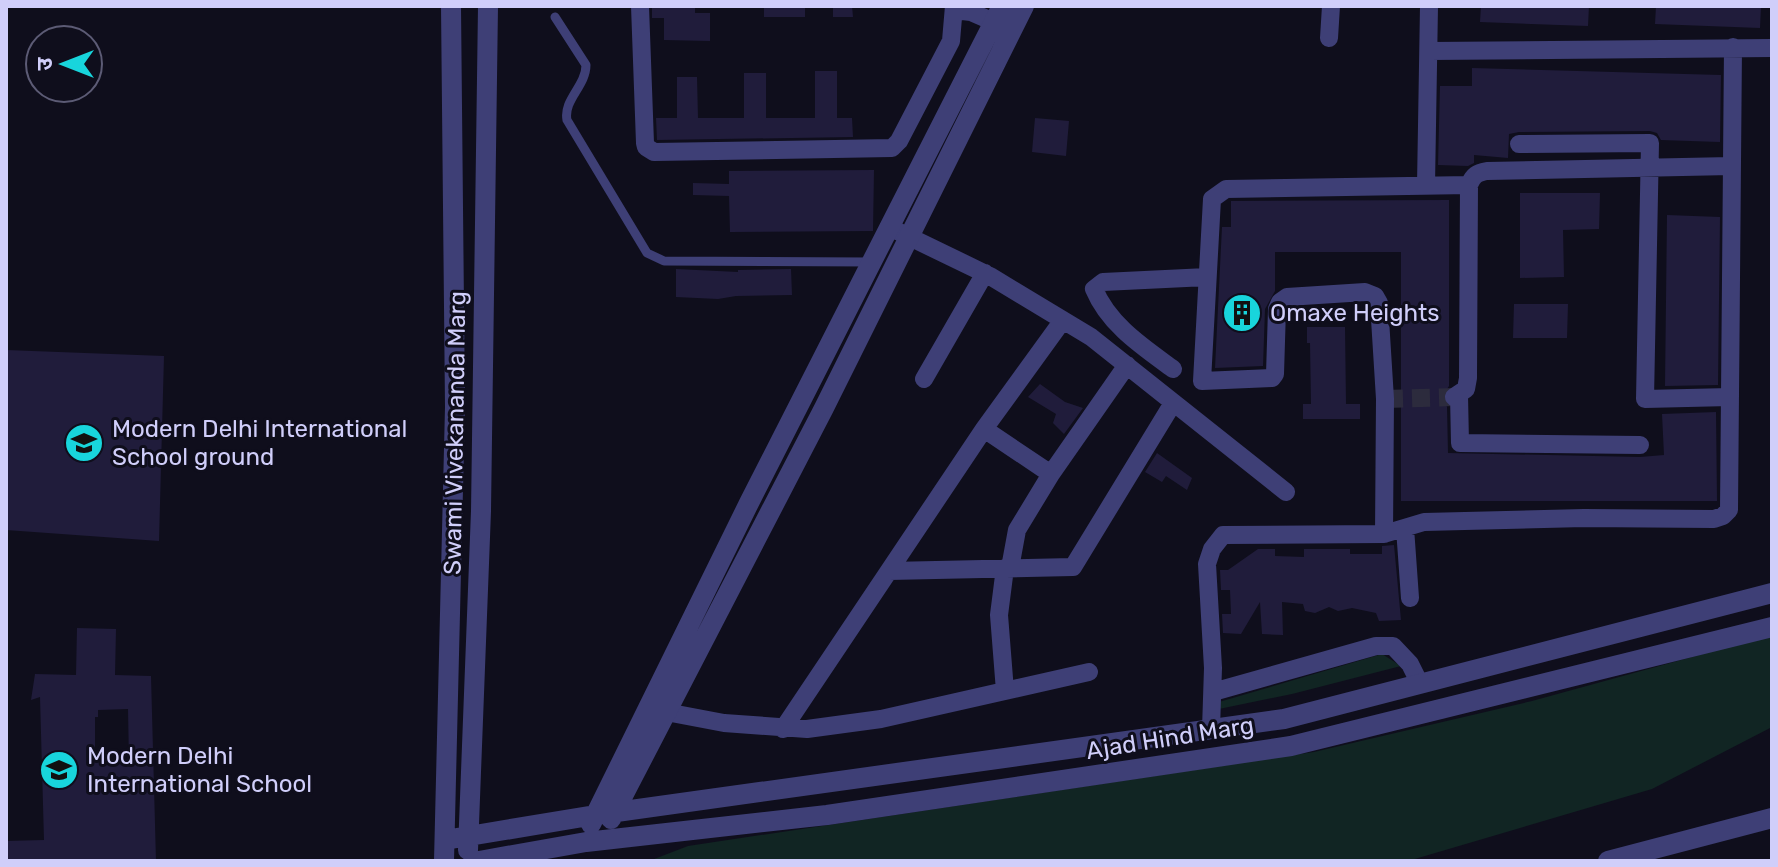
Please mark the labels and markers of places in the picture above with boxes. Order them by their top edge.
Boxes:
building icon: Omaxe Heights [1221,292,1263,334]
place label: Omaxe Heights [1270,299,1440,327]
place label: Modern Delhi International School ground [112,415,407,471]
school or university icon: Modern Delhi International School ground [63,422,105,464]
place label: Modern Delhi International School [87,742,312,798]
school or university icon: Modern Delhi International School [38,749,80,791]

